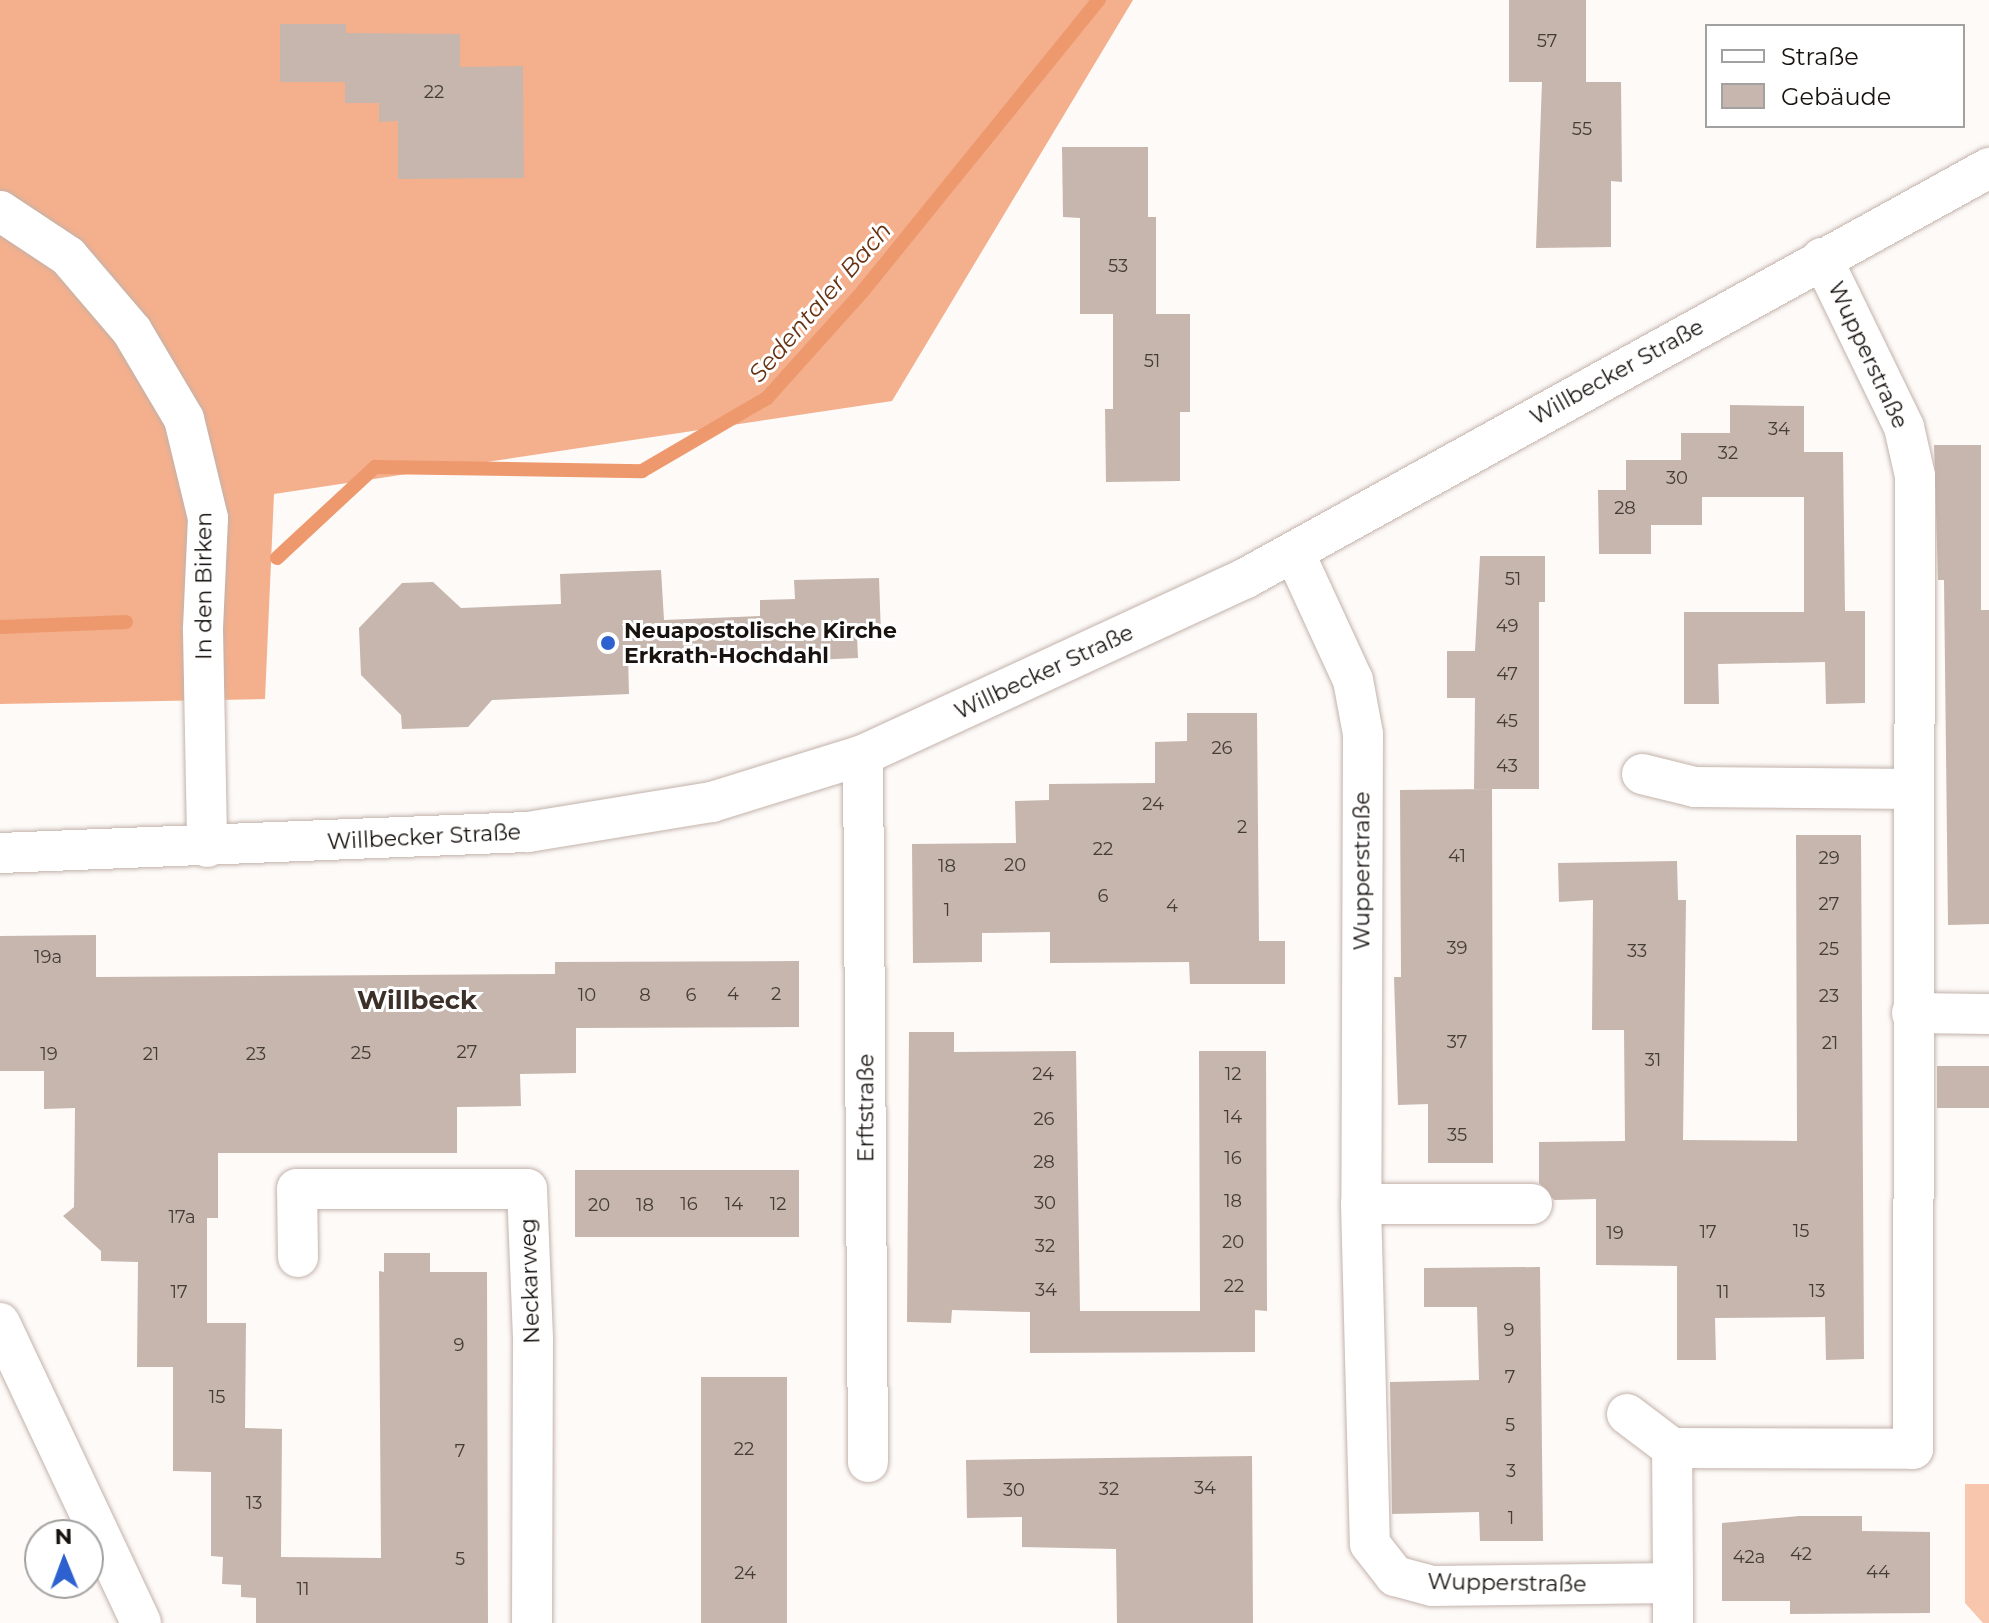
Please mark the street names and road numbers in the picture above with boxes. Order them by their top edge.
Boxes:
street label: Wupperstraße [1822,277,1914,433]
street label: Willbecker Straße [1526,313,1708,431]
street label: In den Birken [191,512,217,660]
street label: Willbecker Straße [950,619,1138,725]
street label: Wupperstraße [1349,792,1375,950]
street label: Willbecker Straße [326,819,522,855]
street label: Erftstraße [853,1054,879,1162]
street label: Neckarweg [515,1218,545,1344]
street label: Wupperstraße [1427,1568,1587,1598]

